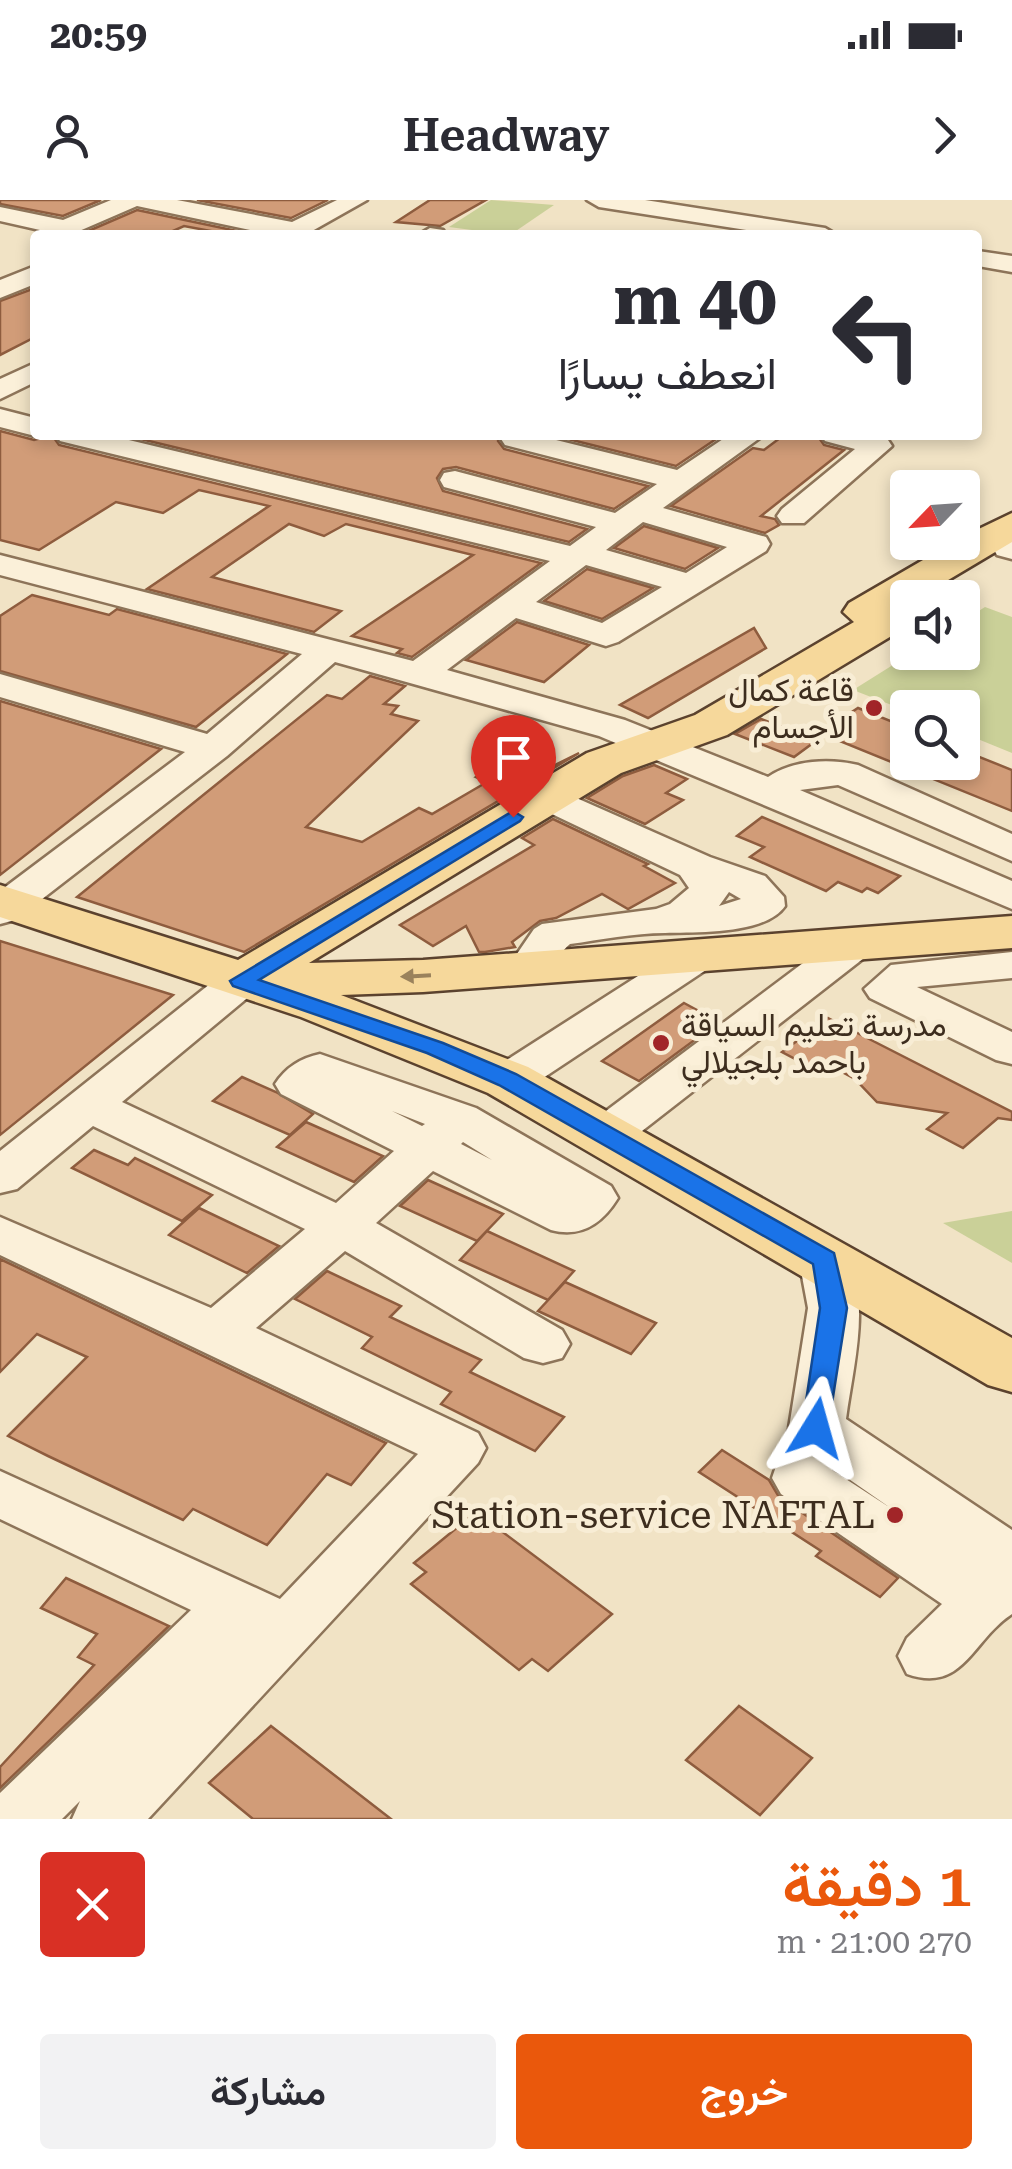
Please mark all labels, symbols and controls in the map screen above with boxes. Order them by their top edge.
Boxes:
text: 20:59 [50,13,147,57]
icon: person [40,108,95,163]
icon: forward [917,108,972,163]
text: Headway [403,109,609,162]
text: 40 m [613,259,777,341]
icon: left [812,270,942,400]
text: انعطف يسارًا [558,347,777,400]
north arrow [890,470,980,560]
map controls [890,470,980,780]
button: sound [890,580,980,670]
place label: قاعة كمال الأجسام [728,671,854,748]
button: search [890,690,980,780]
marker: قاعة كمال الأجسام [863,697,885,719]
pin [471,715,556,818]
icon: arrive [486,730,541,785]
one-way arrow [400,968,432,984]
place label: مدرسة تعليم السياقة باحمد بلجيلالي [681,1006,947,1088]
marker: مدرسة تعليم السياقة باحمد بلجيلالي [650,1032,672,1054]
position arrow [764,1376,868,1480]
place label: Station-service NAFTAL [432,1493,875,1537]
marker: Station-service NAFTAL [884,1504,906,1526]
text: 1 دقيقة [782,1850,972,1921]
button: close [40,1852,145,1957]
text: 270 m · 21:00 [777,1923,972,1961]
button: مشاركة [40,2034,496,2149]
button: خروج [516,2034,972,2149]

